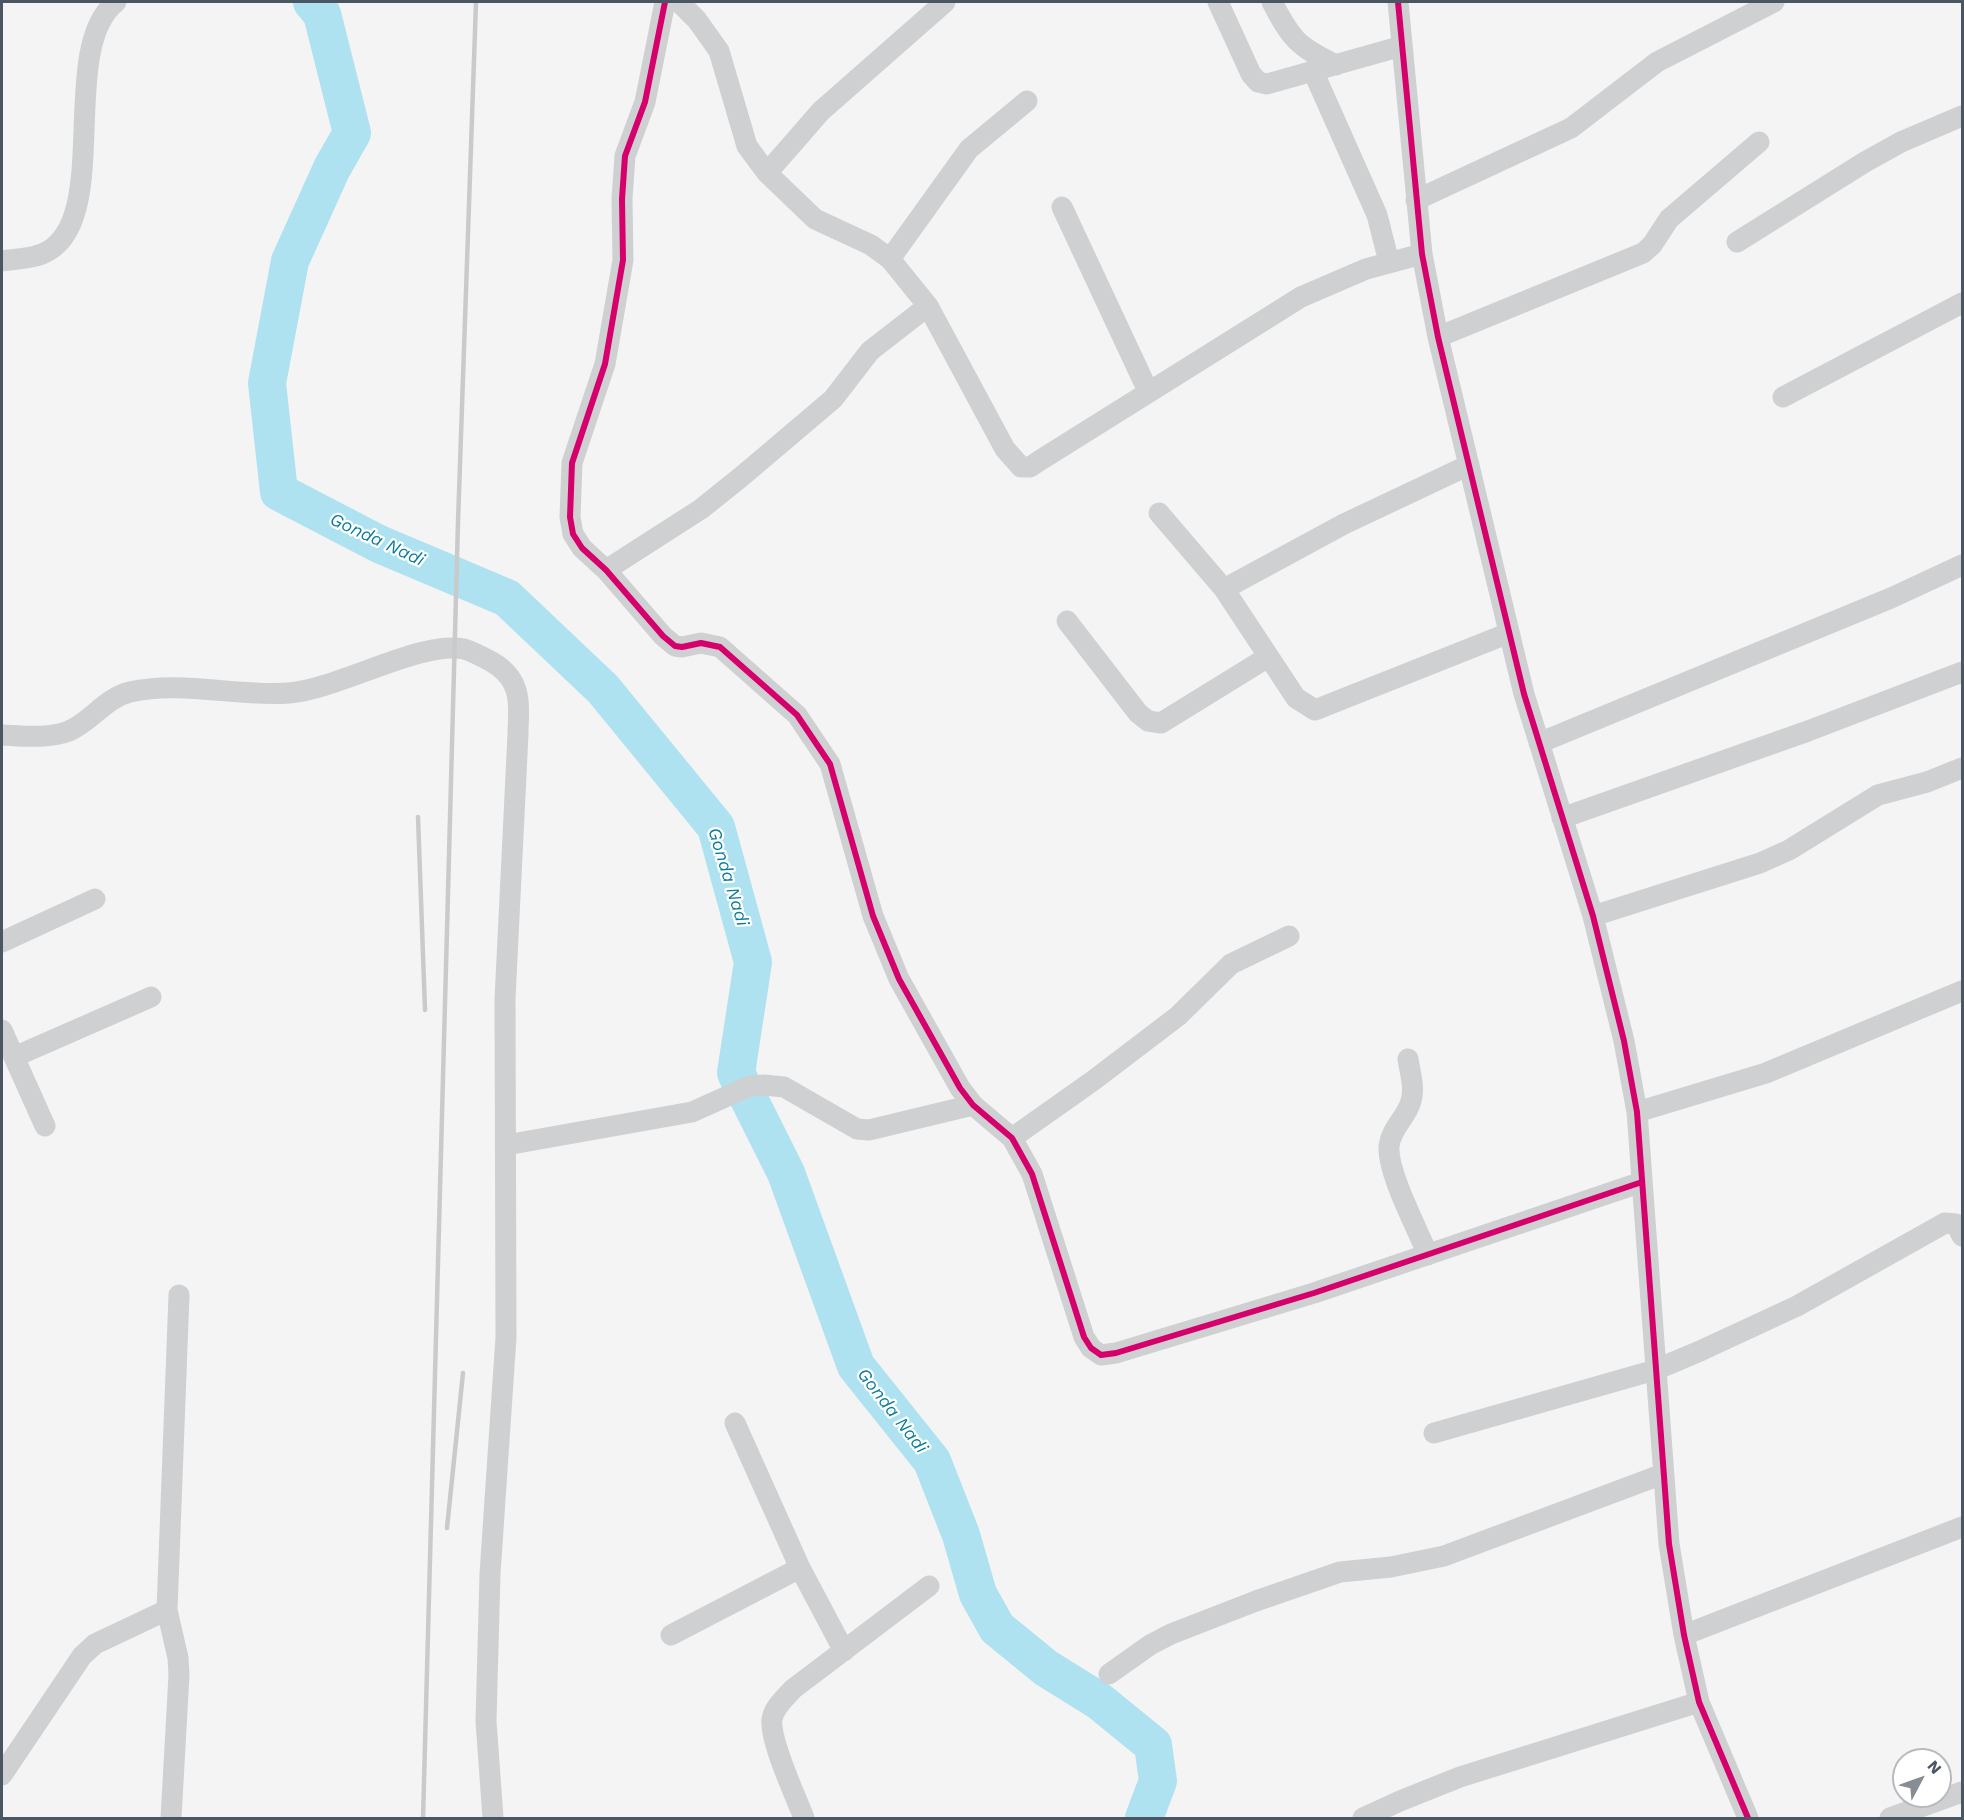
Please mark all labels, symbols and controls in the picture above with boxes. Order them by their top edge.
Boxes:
water label: Gonda Nadi [326,509,428,571]
water label: Gonda Nadi [703,825,753,929]
water label: Gonda Nadi [852,1364,932,1458]
north arrow [1892,1748,1952,1808]
text: N [1923,1756,1946,1778]

